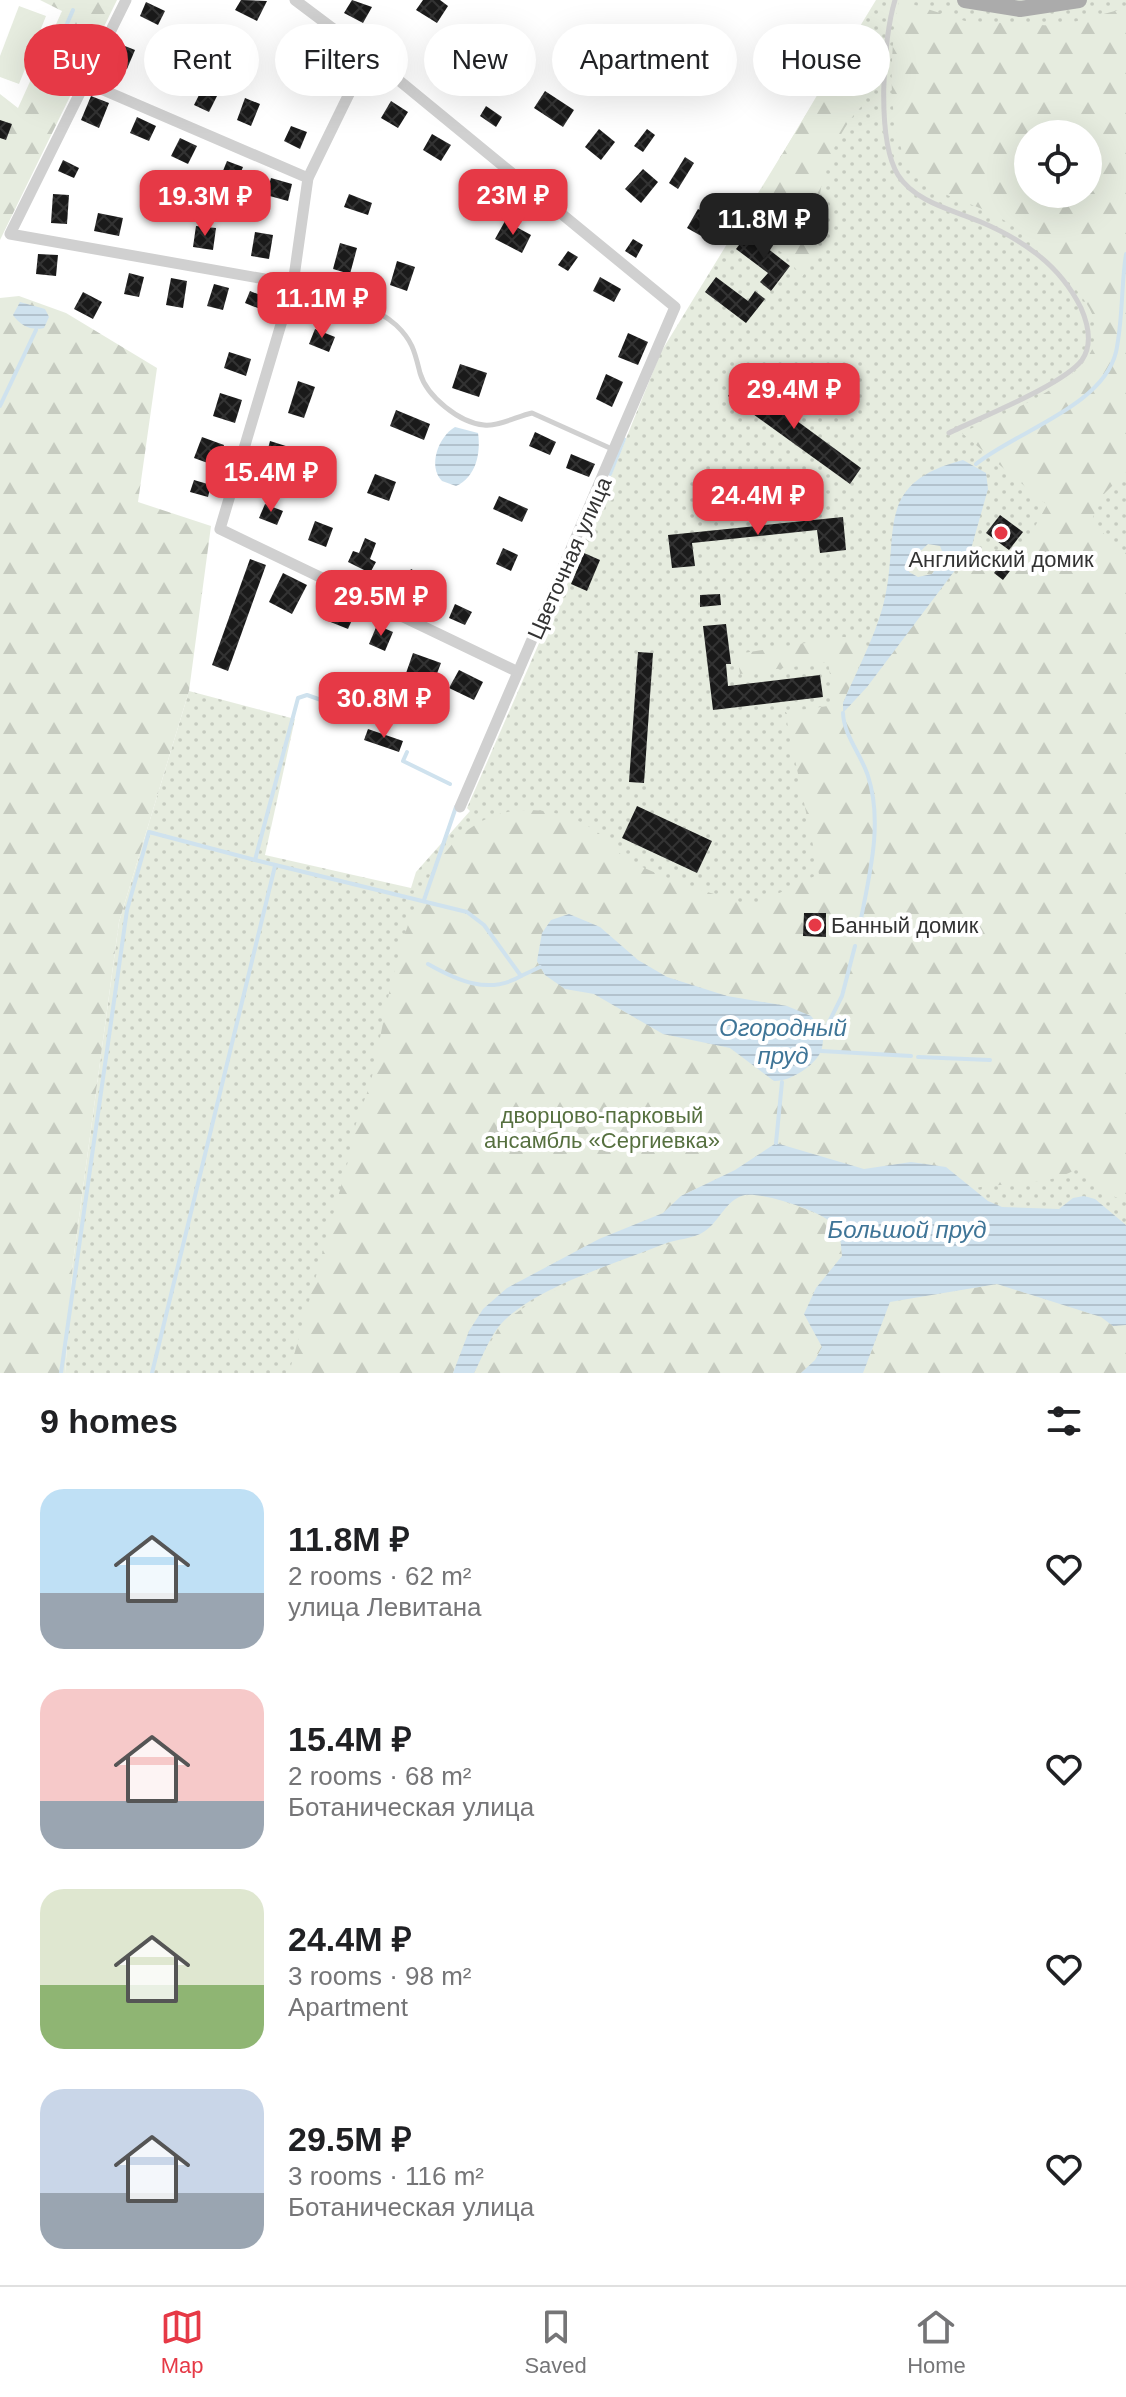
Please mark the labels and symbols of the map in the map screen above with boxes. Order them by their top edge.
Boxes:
pin: 23M ₽ [457,169,569,237]
pin: 19.3M ₽ [131,170,279,238]
pin: 11.8M ₽ [690,193,838,261]
pin: 11.1M ₽ [248,272,396,340]
pin: 29.4M ₽ [720,363,868,431]
pin: 15.4M ₽ [197,446,345,514]
pin: 24.4M ₽ [684,469,832,537]
street label: Цветочная улица [522,472,617,643]
marker: Английский домик [992,524,1010,542]
place label: Английский домик [908,547,1094,572]
pin: 29.5M ₽ [307,570,455,638]
pin: 30.8M ₽ [310,672,458,740]
place label: Банный домик [831,913,979,938]
marker: Банный домик [806,916,824,934]
water label: Огородный пруд [719,1014,847,1069]
park label: дворцово-парковый ансамбль «Сергиевка» [484,1103,720,1153]
water label: Большой пруд [828,1216,986,1243]

